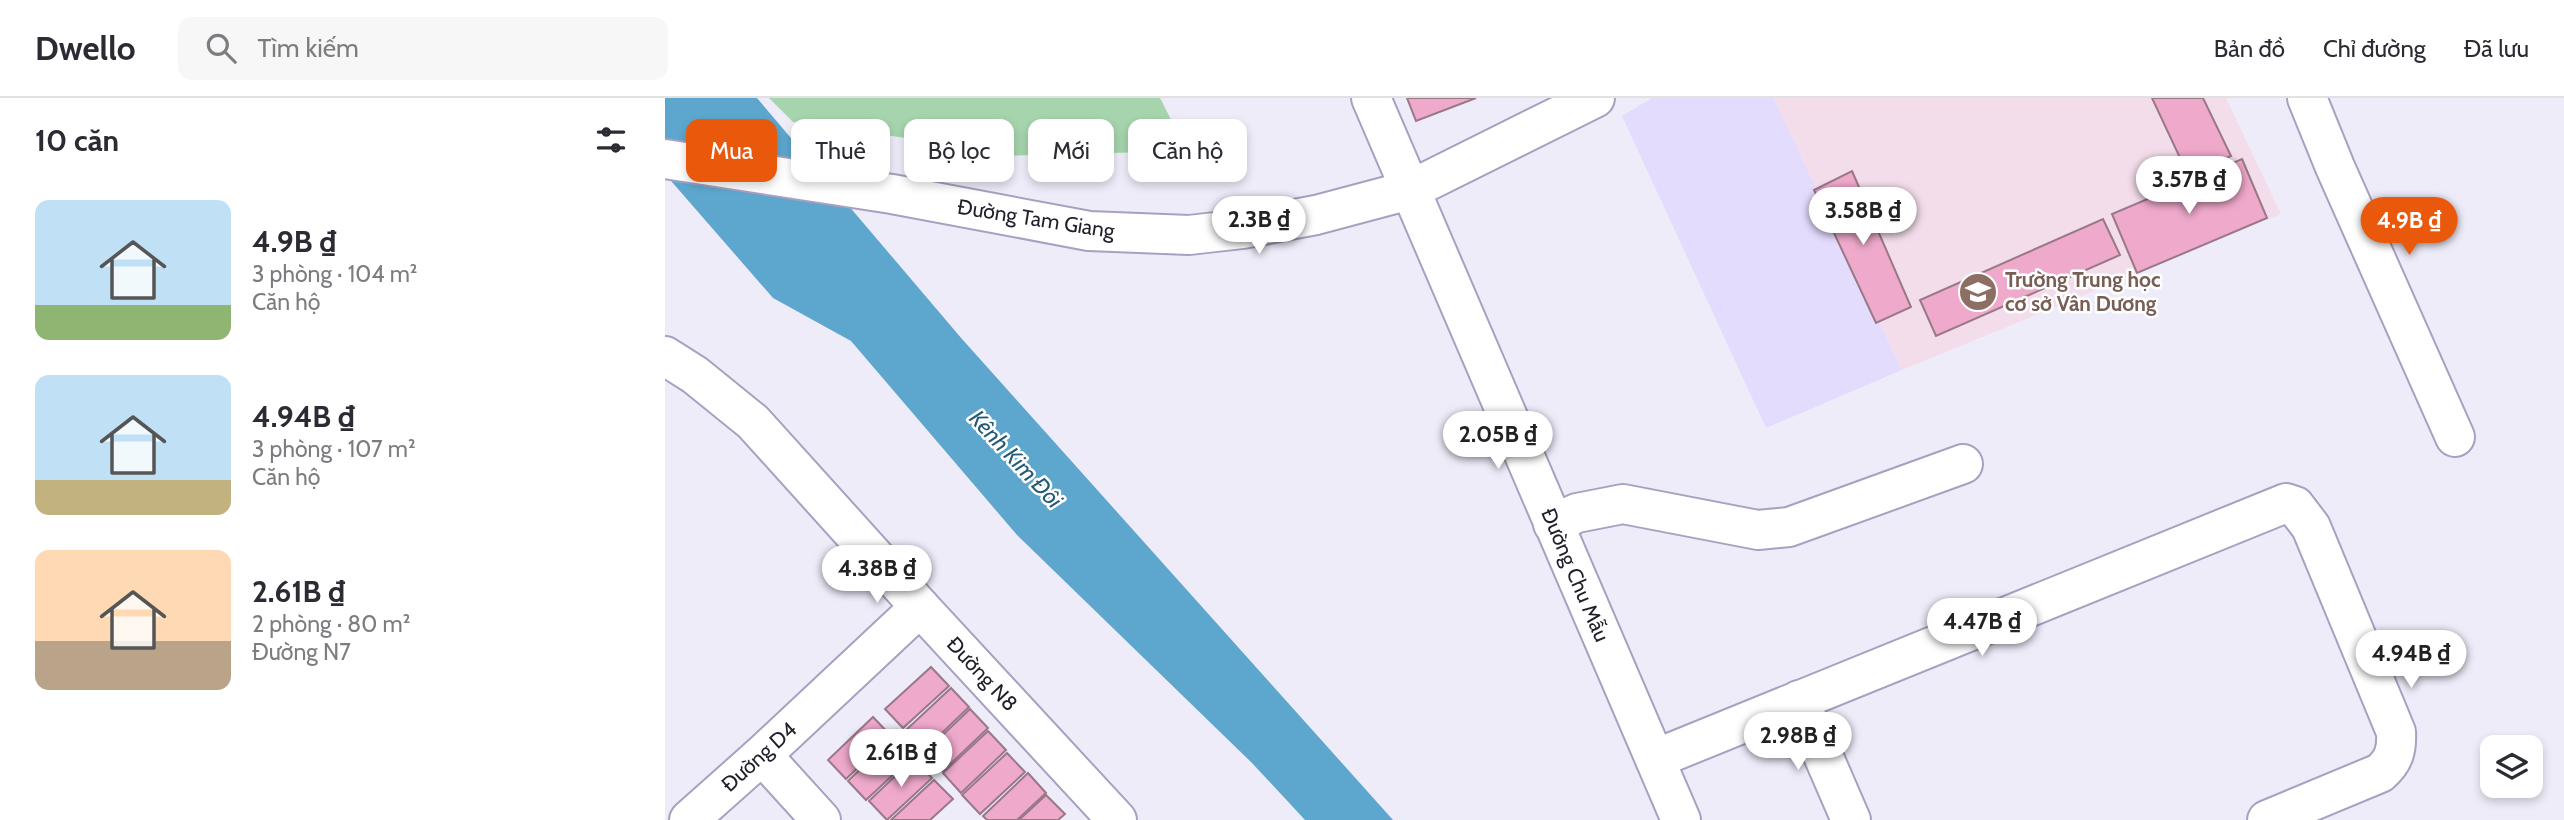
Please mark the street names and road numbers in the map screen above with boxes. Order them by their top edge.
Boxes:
street label: Đường Tam Giang [956,194,1117,243]
street label: Đường Chu Mẫu [1536,504,1615,645]
street label: Đường N8 [942,631,1023,716]
street label: Đường D4 [716,716,801,797]

